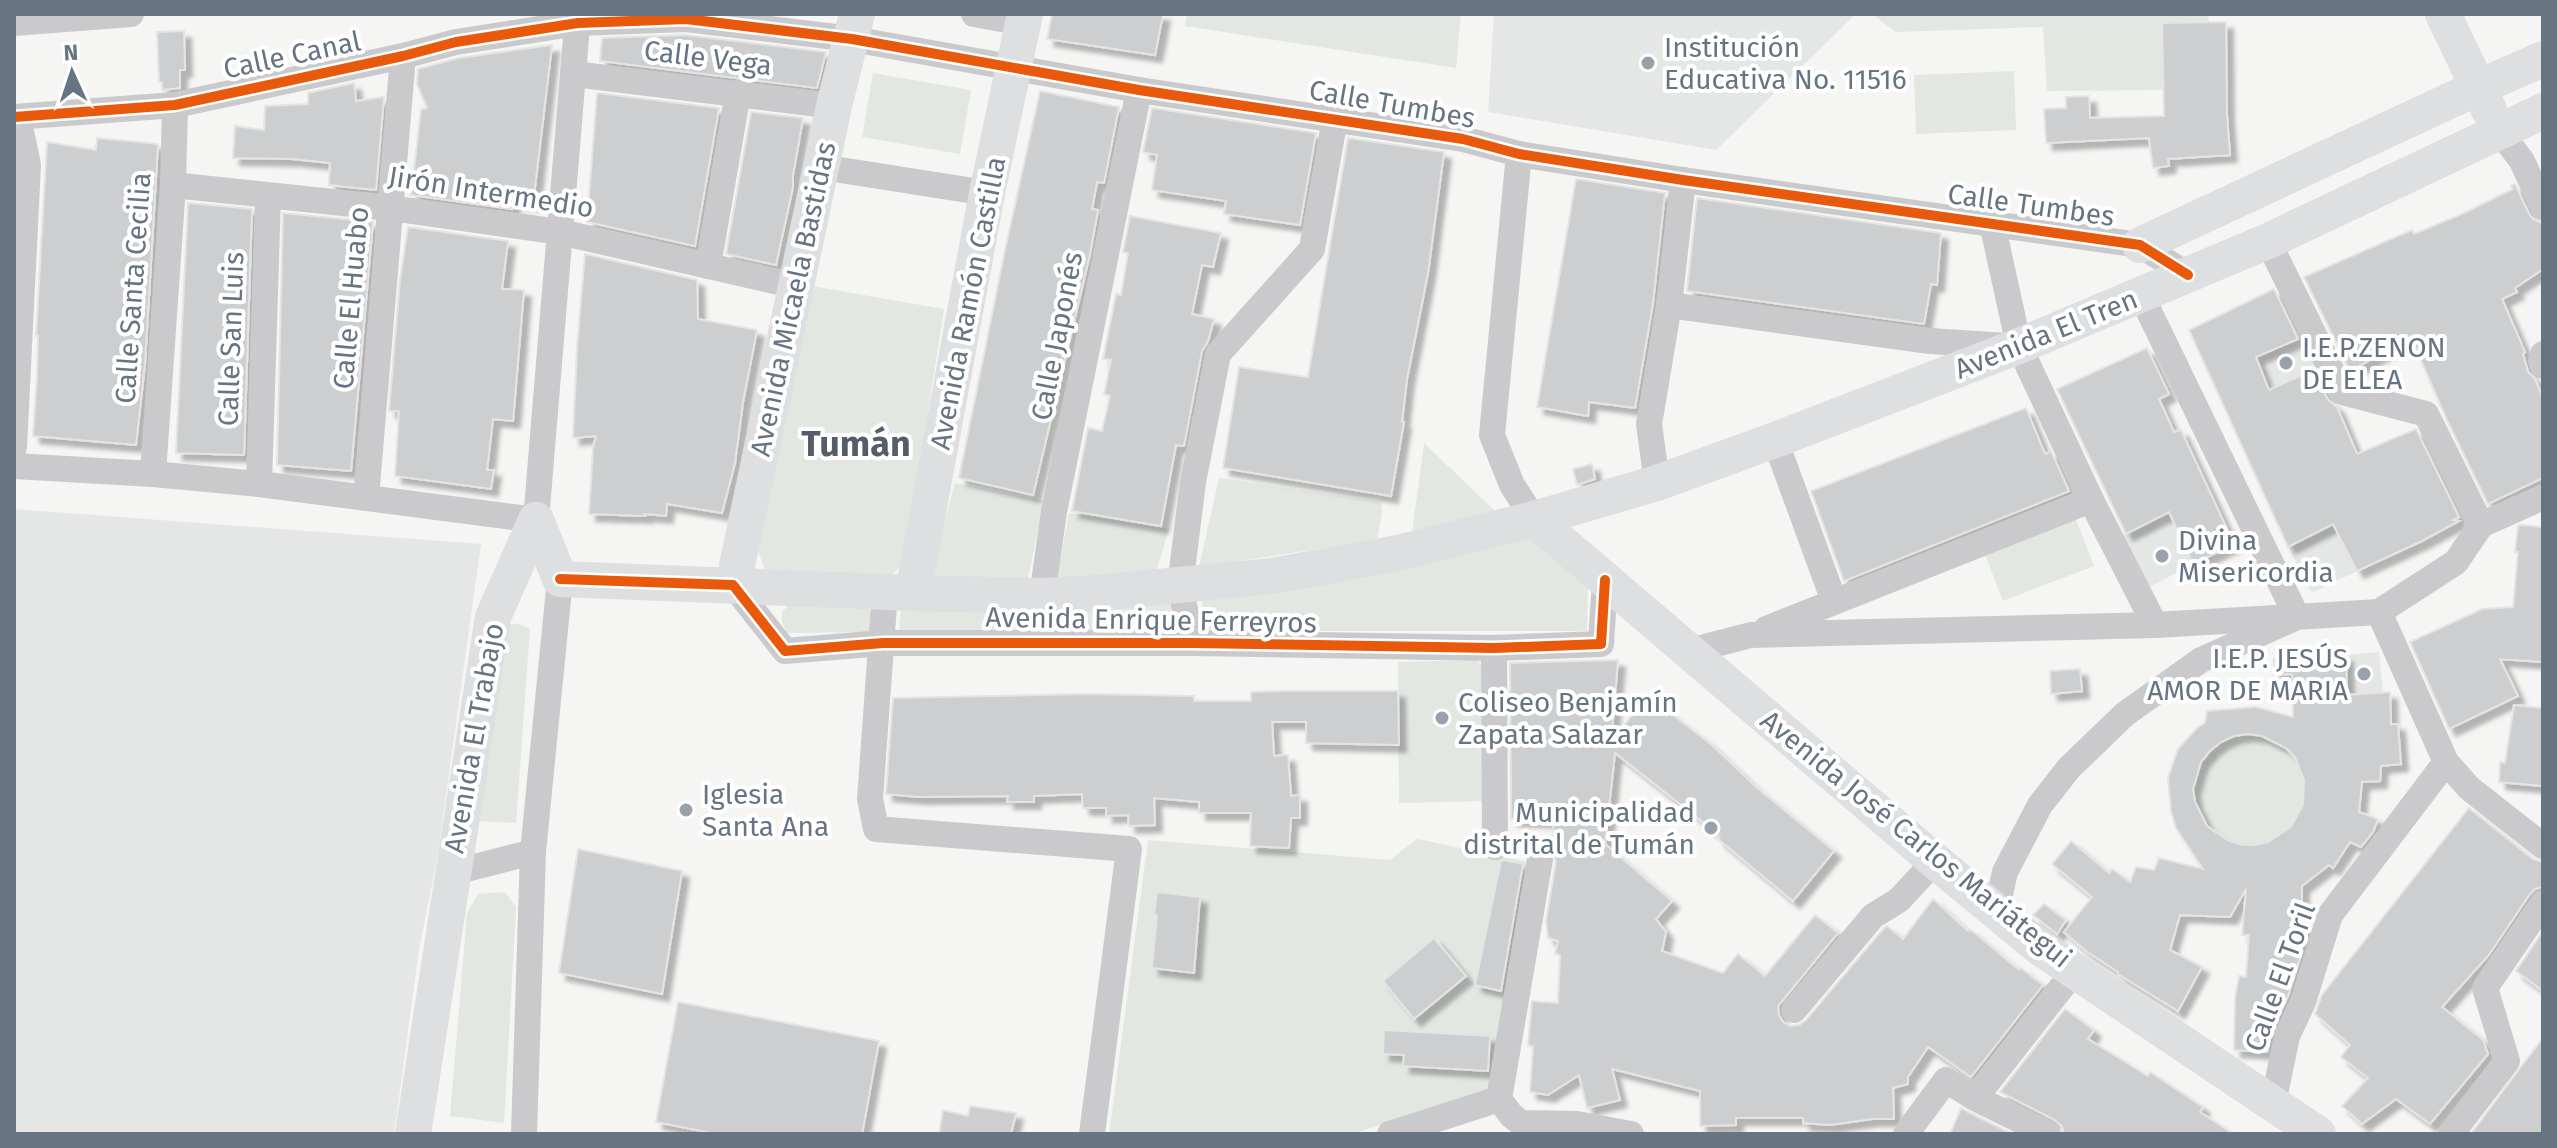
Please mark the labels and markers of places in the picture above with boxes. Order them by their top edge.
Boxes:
place label: Institución Educativa No. 11516 [1664,31,1907,96]
marker: Institución Educativa No. 11516 [1639,54,1657,72]
place label: I.E.P.ZENON DE ELEA [2302,331,2446,396]
marker: I.E.P.ZENON DE ELEA [2277,354,2295,372]
place label: Divina Misericordia [2178,524,2334,589]
marker: Divina Misericordia [2153,547,2171,565]
place label: I.E.P. JESÚS AMOR DE MARIA [2147,642,2348,707]
marker: I.E.P. JESÚS AMOR DE MARIA [2355,665,2373,683]
place label: Coliseo Benjamín Zapata Salazar [1458,686,1678,751]
marker: Coliseo Benjamín Zapata Salazar [1433,709,1451,727]
place label: Iglesia Santa Ana [702,778,829,843]
place label: Municipalidad distrital de Tumán [1463,796,1695,861]
marker: Iglesia Santa Ana [677,801,695,819]
marker: Municipalidad distrital de Tumán [1702,819,1720,837]

